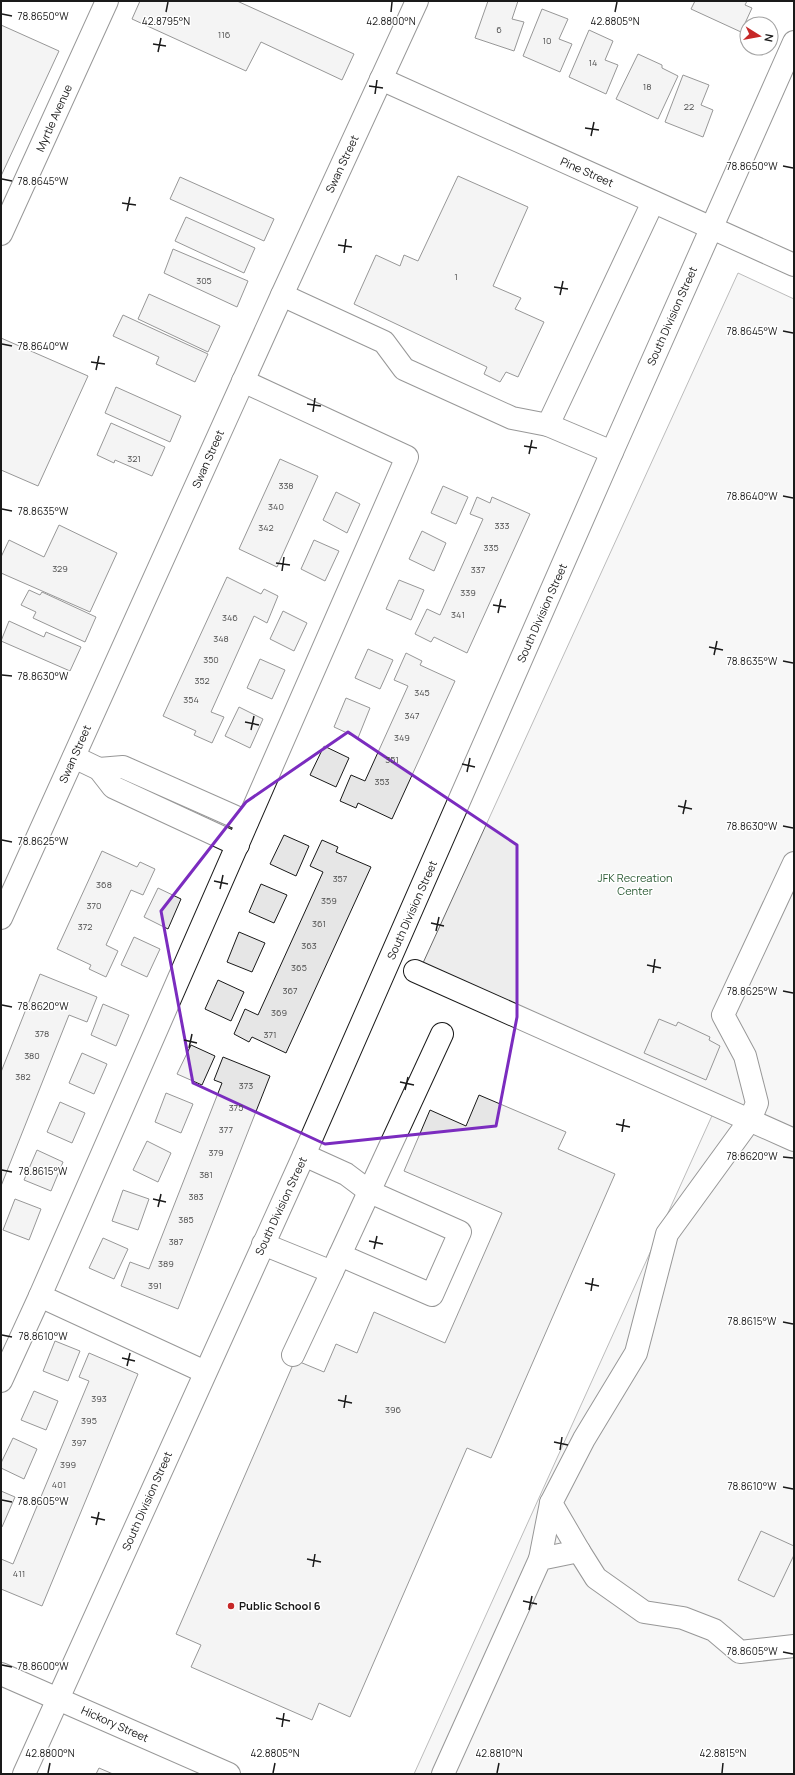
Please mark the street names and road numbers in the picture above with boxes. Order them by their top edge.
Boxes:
street label: Myrtle Avenue [32,81,75,154]
street label: Swan Street [322,133,361,195]
street label: Pine Street [558,153,616,190]
street label: South Division Street [643,264,700,368]
street label: Swan Street [188,427,227,490]
street label: South Division Street [513,561,570,665]
street label: Swan Street [55,722,94,785]
street label: South Division Street [383,858,440,962]
street label: South Division Street [251,1154,310,1257]
street label: South Division Street [118,1449,175,1553]
street label: Hickory Street [79,1702,151,1745]

